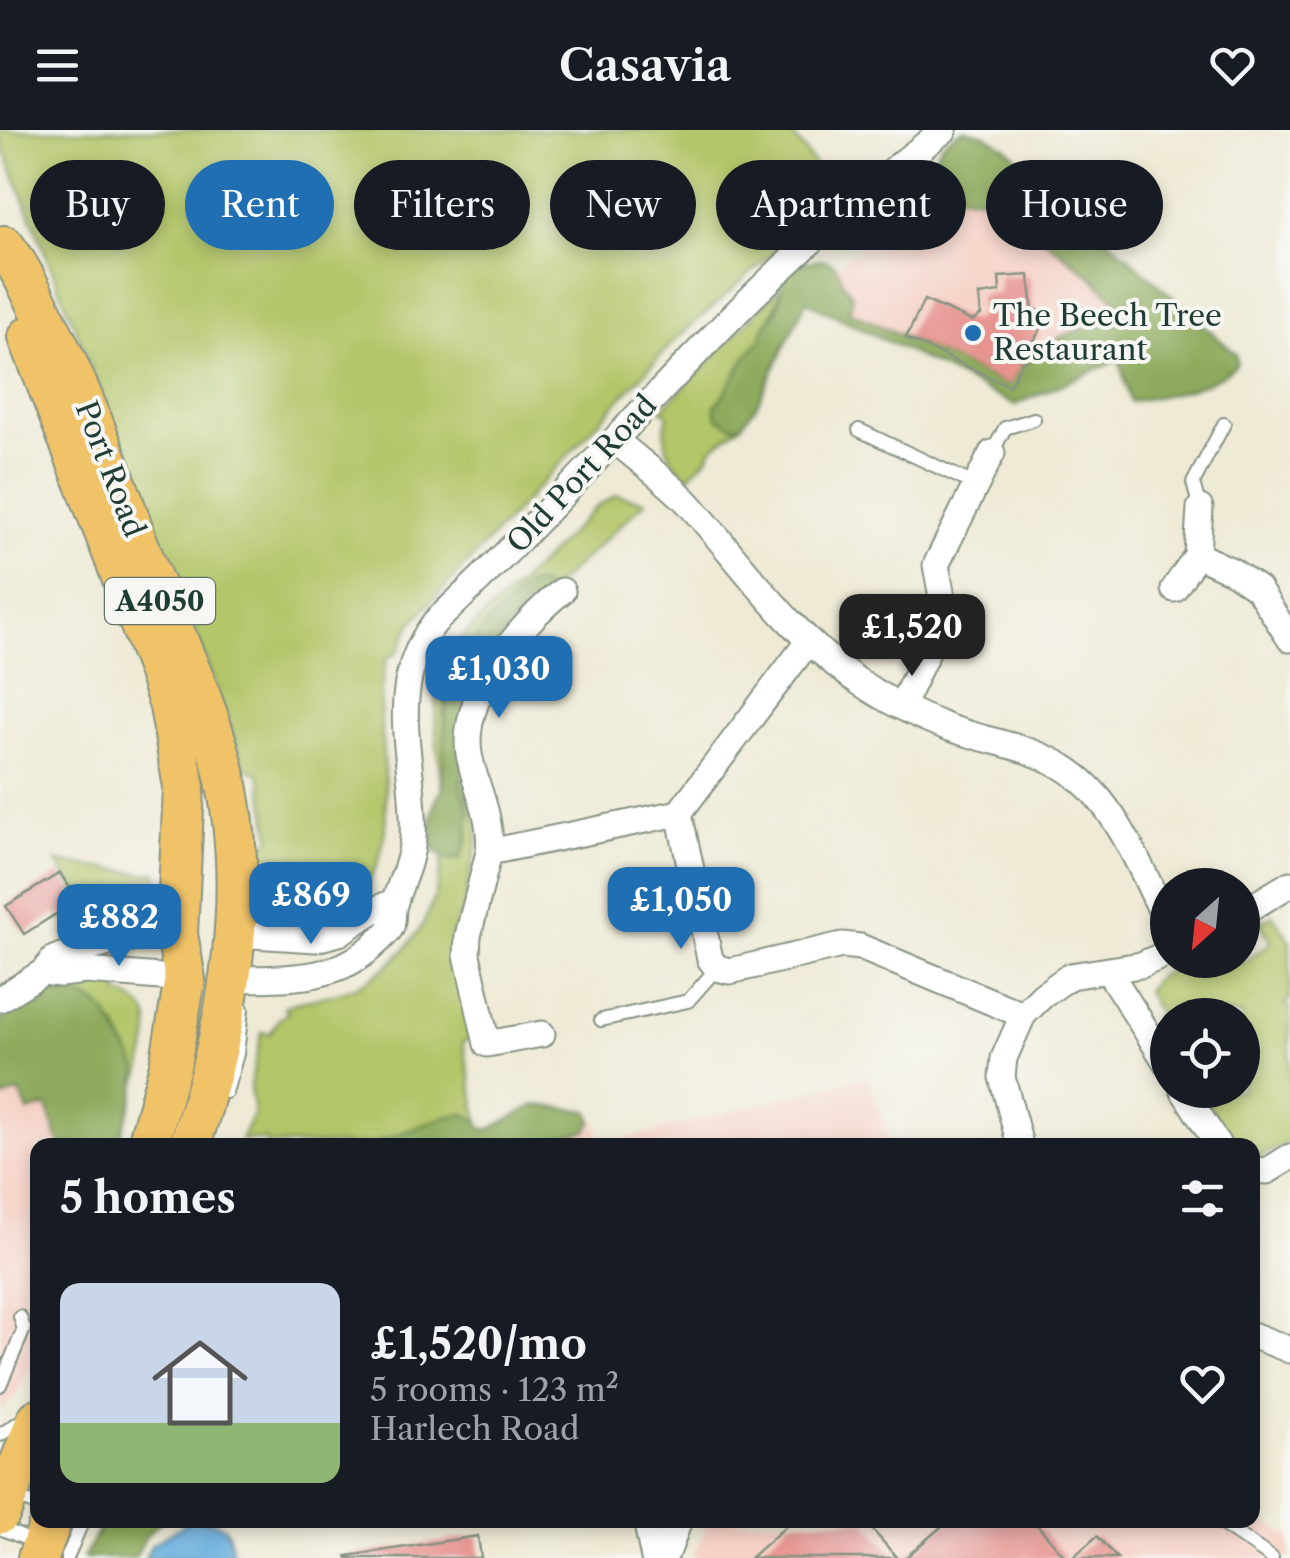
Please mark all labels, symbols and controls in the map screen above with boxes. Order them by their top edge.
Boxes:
text: Casavia [559,37,731,93]
icon: menu [30,38,85,93]
icon: heart [1205,38,1260,93]
chip: Buy [30,160,165,250]
chip: Rent [185,160,334,250]
chip: Filters [354,160,530,250]
chip: New [550,160,696,250]
chip: Apartment [716,160,966,250]
chip: House [986,160,1163,250]
place label: The Beech Tree Restaurant [993,297,1222,368]
marker: The Beech Tree Restaurant [962,322,984,344]
street label: Old Port Road [499,387,664,560]
street label: Port Road [68,395,153,542]
road number: A4050 [105,578,215,624]
pin: £1,520 [831,594,993,679]
text: £1,520 [861,607,963,646]
pin: £1,030 [418,636,580,721]
text: £1,030 [447,649,551,688]
pin: £869 [252,862,370,947]
pin: £1,050 [600,867,762,952]
north arrow [1150,868,1260,978]
map controls [1150,868,1260,1108]
text: £869 [271,875,351,914]
text: £1,050 [630,880,732,919]
pin: £882 [60,884,178,969]
text: £882 [79,897,159,936]
button: locate [1150,998,1260,1108]
icon: filters [1175,1171,1230,1226]
text: 5 homes [60,1172,236,1224]
text: £1,520/mo [370,1318,587,1370]
icon: home [140,1323,260,1443]
icon: heart [1175,1356,1230,1411]
text: 5 rooms · 123 m² [370,1370,619,1409]
text: Harlech Road [370,1409,579,1448]

